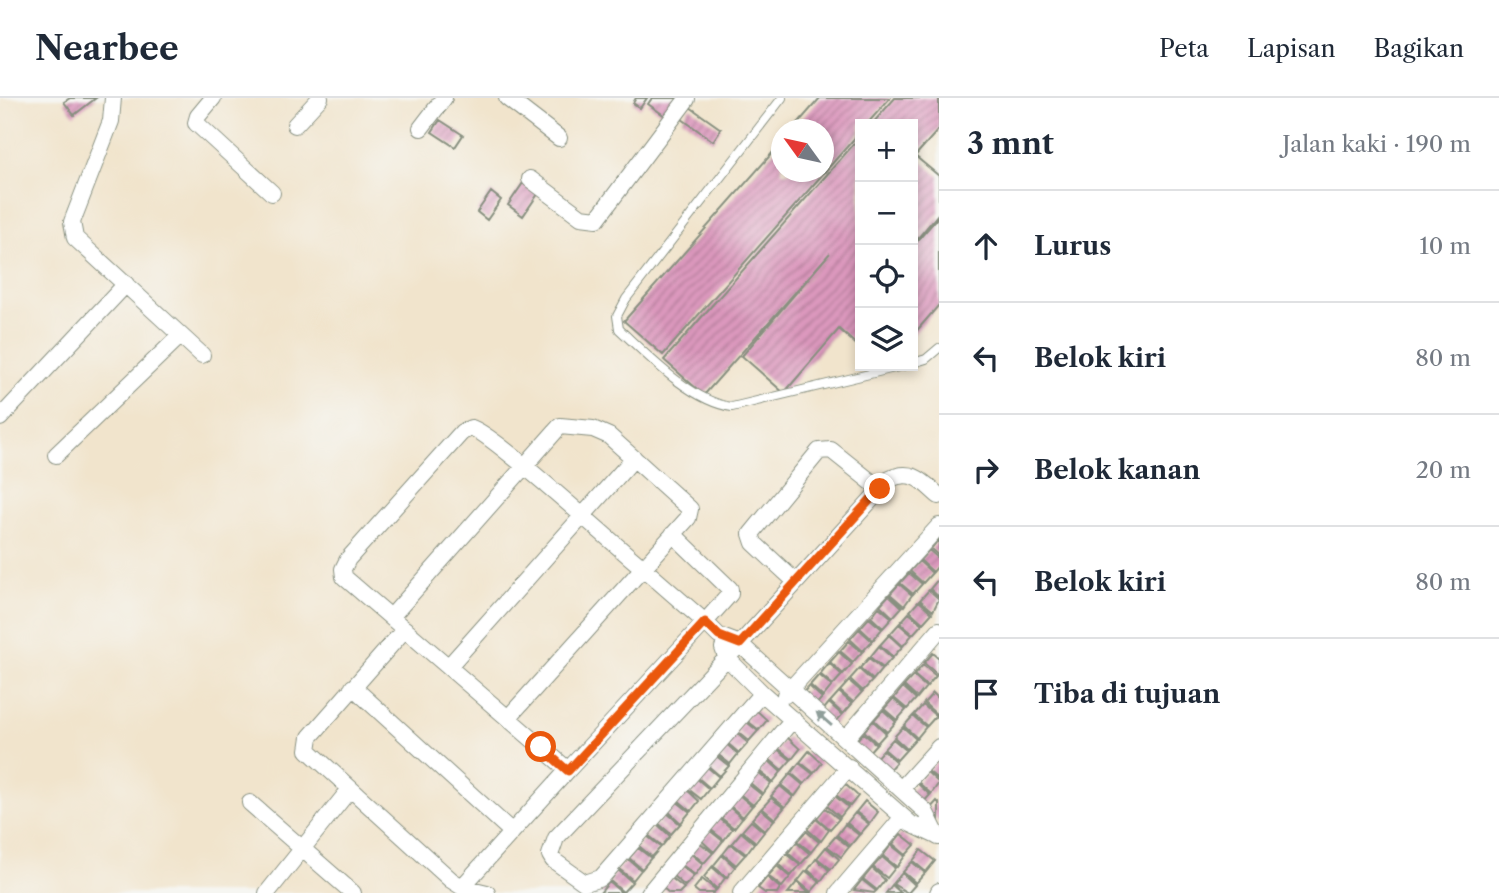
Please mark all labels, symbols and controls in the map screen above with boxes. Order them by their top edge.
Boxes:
text: Nearbee [35,28,179,69]
text: Peta [1159,34,1209,63]
text: Lapisan [1247,34,1336,63]
text: Bagikan [1374,34,1464,63]
north arrow [771,119,834,182]
map controls [855,119,918,371]
button: + [855,119,918,182]
text: 3 mnt [967,125,1054,162]
text: Jalan kaki · 190 m [1282,130,1471,158]
button: − [855,182,918,245]
icon: ahead [967,227,1005,265]
text: Lurus [1034,230,1111,262]
text: 10 m [1419,232,1471,260]
button: locate [855,245,918,308]
button: layers [855,308,918,371]
icon: left [967,339,1005,377]
text: Belok kiri [1034,342,1166,374]
text: 80 m [1415,344,1471,372]
icon: right [967,451,1005,489]
text: Belok kanan [1034,454,1200,486]
text: 20 m [1416,456,1471,484]
route end [864,473,895,504]
icon: left [967,563,1005,601]
text: Belok kiri [1034,566,1166,598]
text: 80 m [1415,568,1471,596]
icon: arrive [967,675,1005,713]
text: Tiba di tujuan [1034,678,1220,710]
one-way arrow [815,711,832,727]
route start [525,731,556,762]

